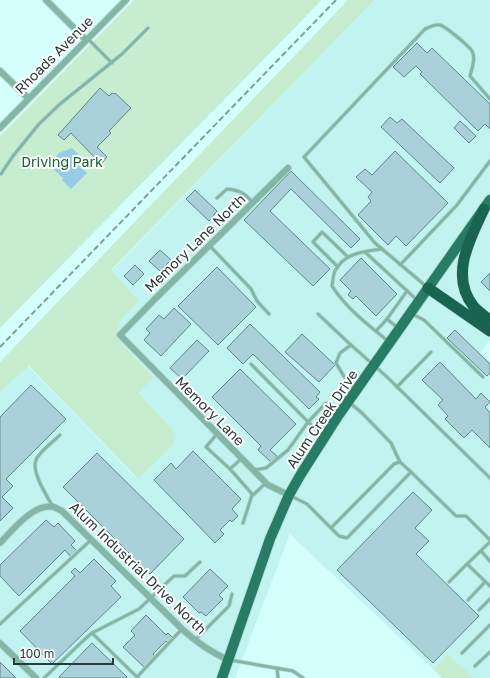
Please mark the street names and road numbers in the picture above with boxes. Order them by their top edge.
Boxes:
street label: Rhoads Avenue [11,12,96,97]
street label: Memory Lane North [141,190,249,295]
street label: Alum Creek Drive [282,366,361,471]
street label: Memory Lane [172,372,249,449]
street label: Alum Industrial Drive North [66,498,210,637]

